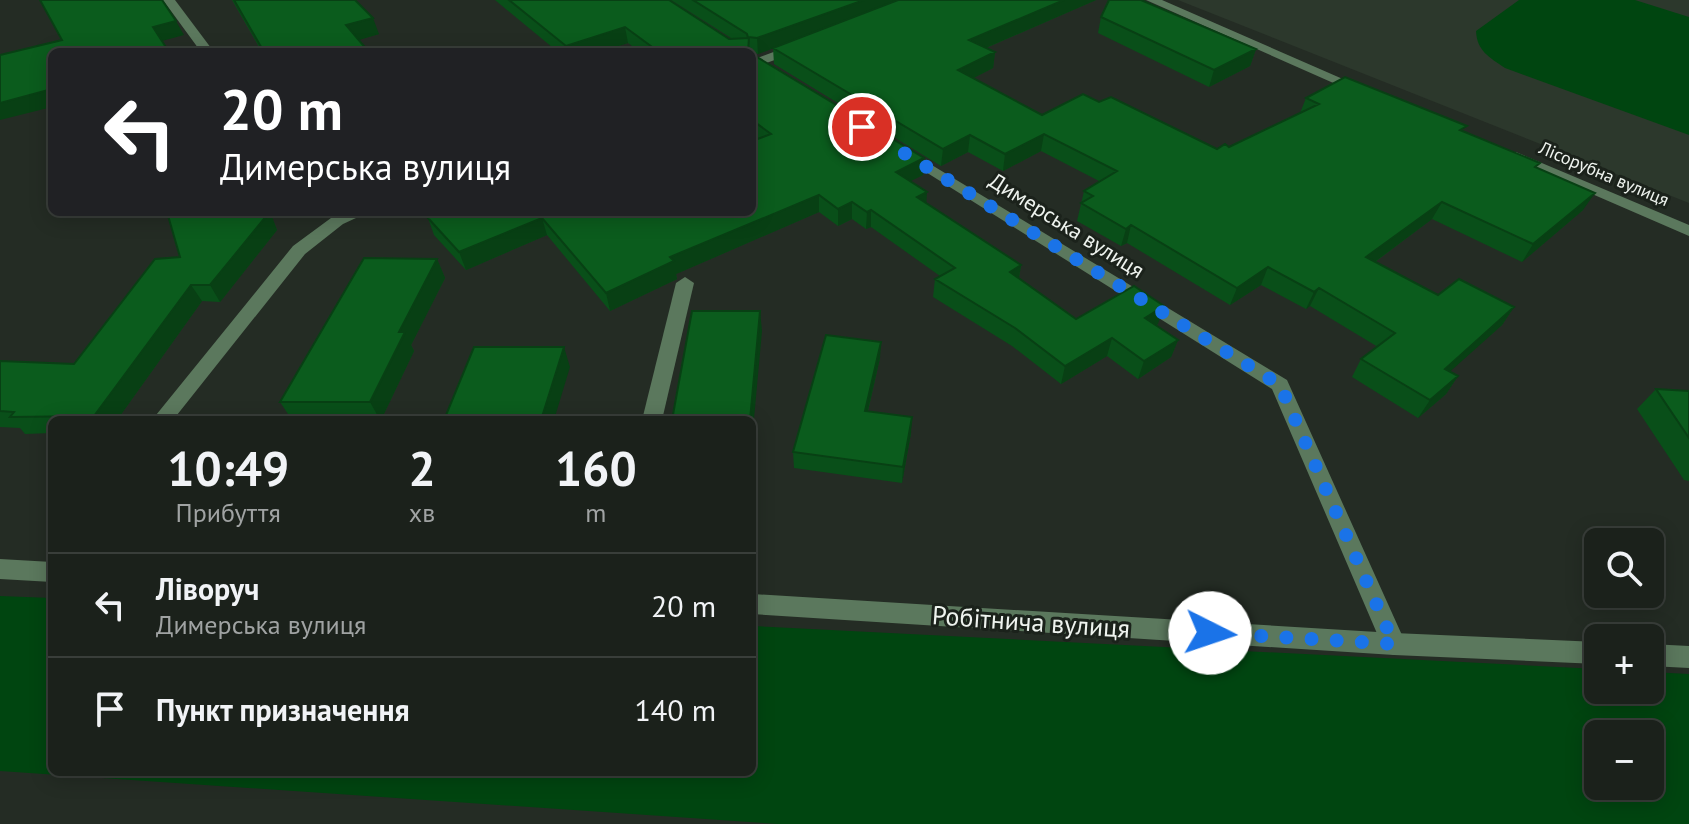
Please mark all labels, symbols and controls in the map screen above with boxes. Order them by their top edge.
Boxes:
text: 20 m [220,73,343,145]
icon: left [88,80,192,184]
pin [828,93,896,161]
icon: arrive [840,105,884,149]
street label: Лісорубна вулиця [1535,135,1673,211]
text: Димерська вулиця [220,143,511,190]
street label: Димерська вулиця [984,166,1150,284]
text: 10:49 [167,437,289,499]
text: 2 [408,437,436,499]
text: 160 [555,437,637,499]
text: Прибуття [176,496,281,529]
text: хв [409,496,435,529]
text: m [585,496,606,529]
map controls [1584,528,1664,800]
button: search [1584,528,1664,608]
text: Ліворуч [156,569,259,608]
icon: left [88,583,132,627]
text: 20 m [651,586,716,625]
position arrow [1168,591,1252,675]
street label: Робітнича вулиця [931,598,1131,645]
text: Димерська вулиця [156,608,366,641]
button: + [1584,624,1664,704]
icon: arrive [88,687,132,731]
text: Пункт призначення [156,690,410,729]
text: 140 m [635,690,716,729]
button: − [1584,720,1664,800]

